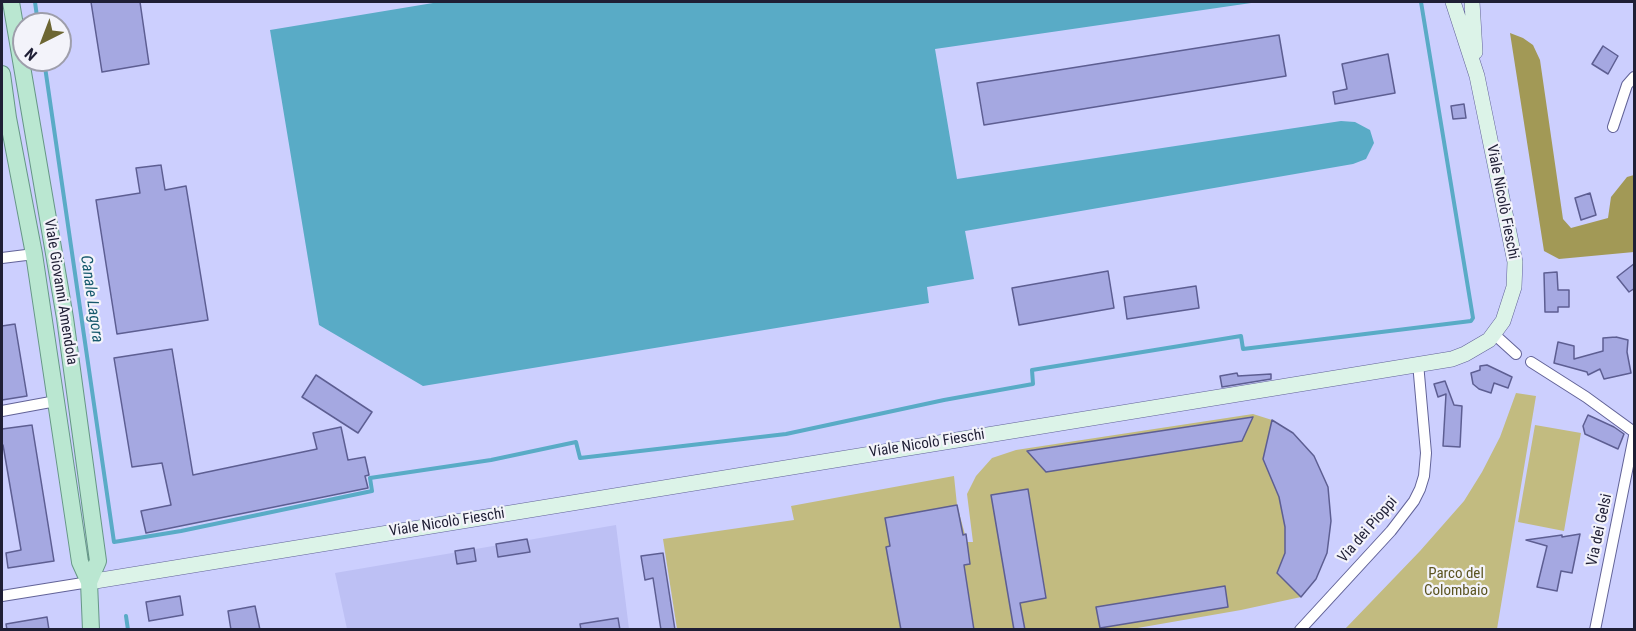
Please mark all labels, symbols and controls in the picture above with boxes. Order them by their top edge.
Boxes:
north arrow [12,12,72,72]
text: N [21,44,41,65]
street label: Viale Nicolò Fieschi [1482,143,1522,261]
street label: Viale Giovanni Amendola [40,218,80,366]
water label: Canale Lagora [75,254,107,344]
street label: Viale Nicolò Fieschi [868,426,986,462]
street label: Via dei Gelsi [1584,492,1616,568]
street label: Via dei Pioppi [1335,493,1401,567]
street label: Viale Nicolò Fieschi [388,505,506,541]
park label: Parco del Colombaio [1424,565,1488,600]

